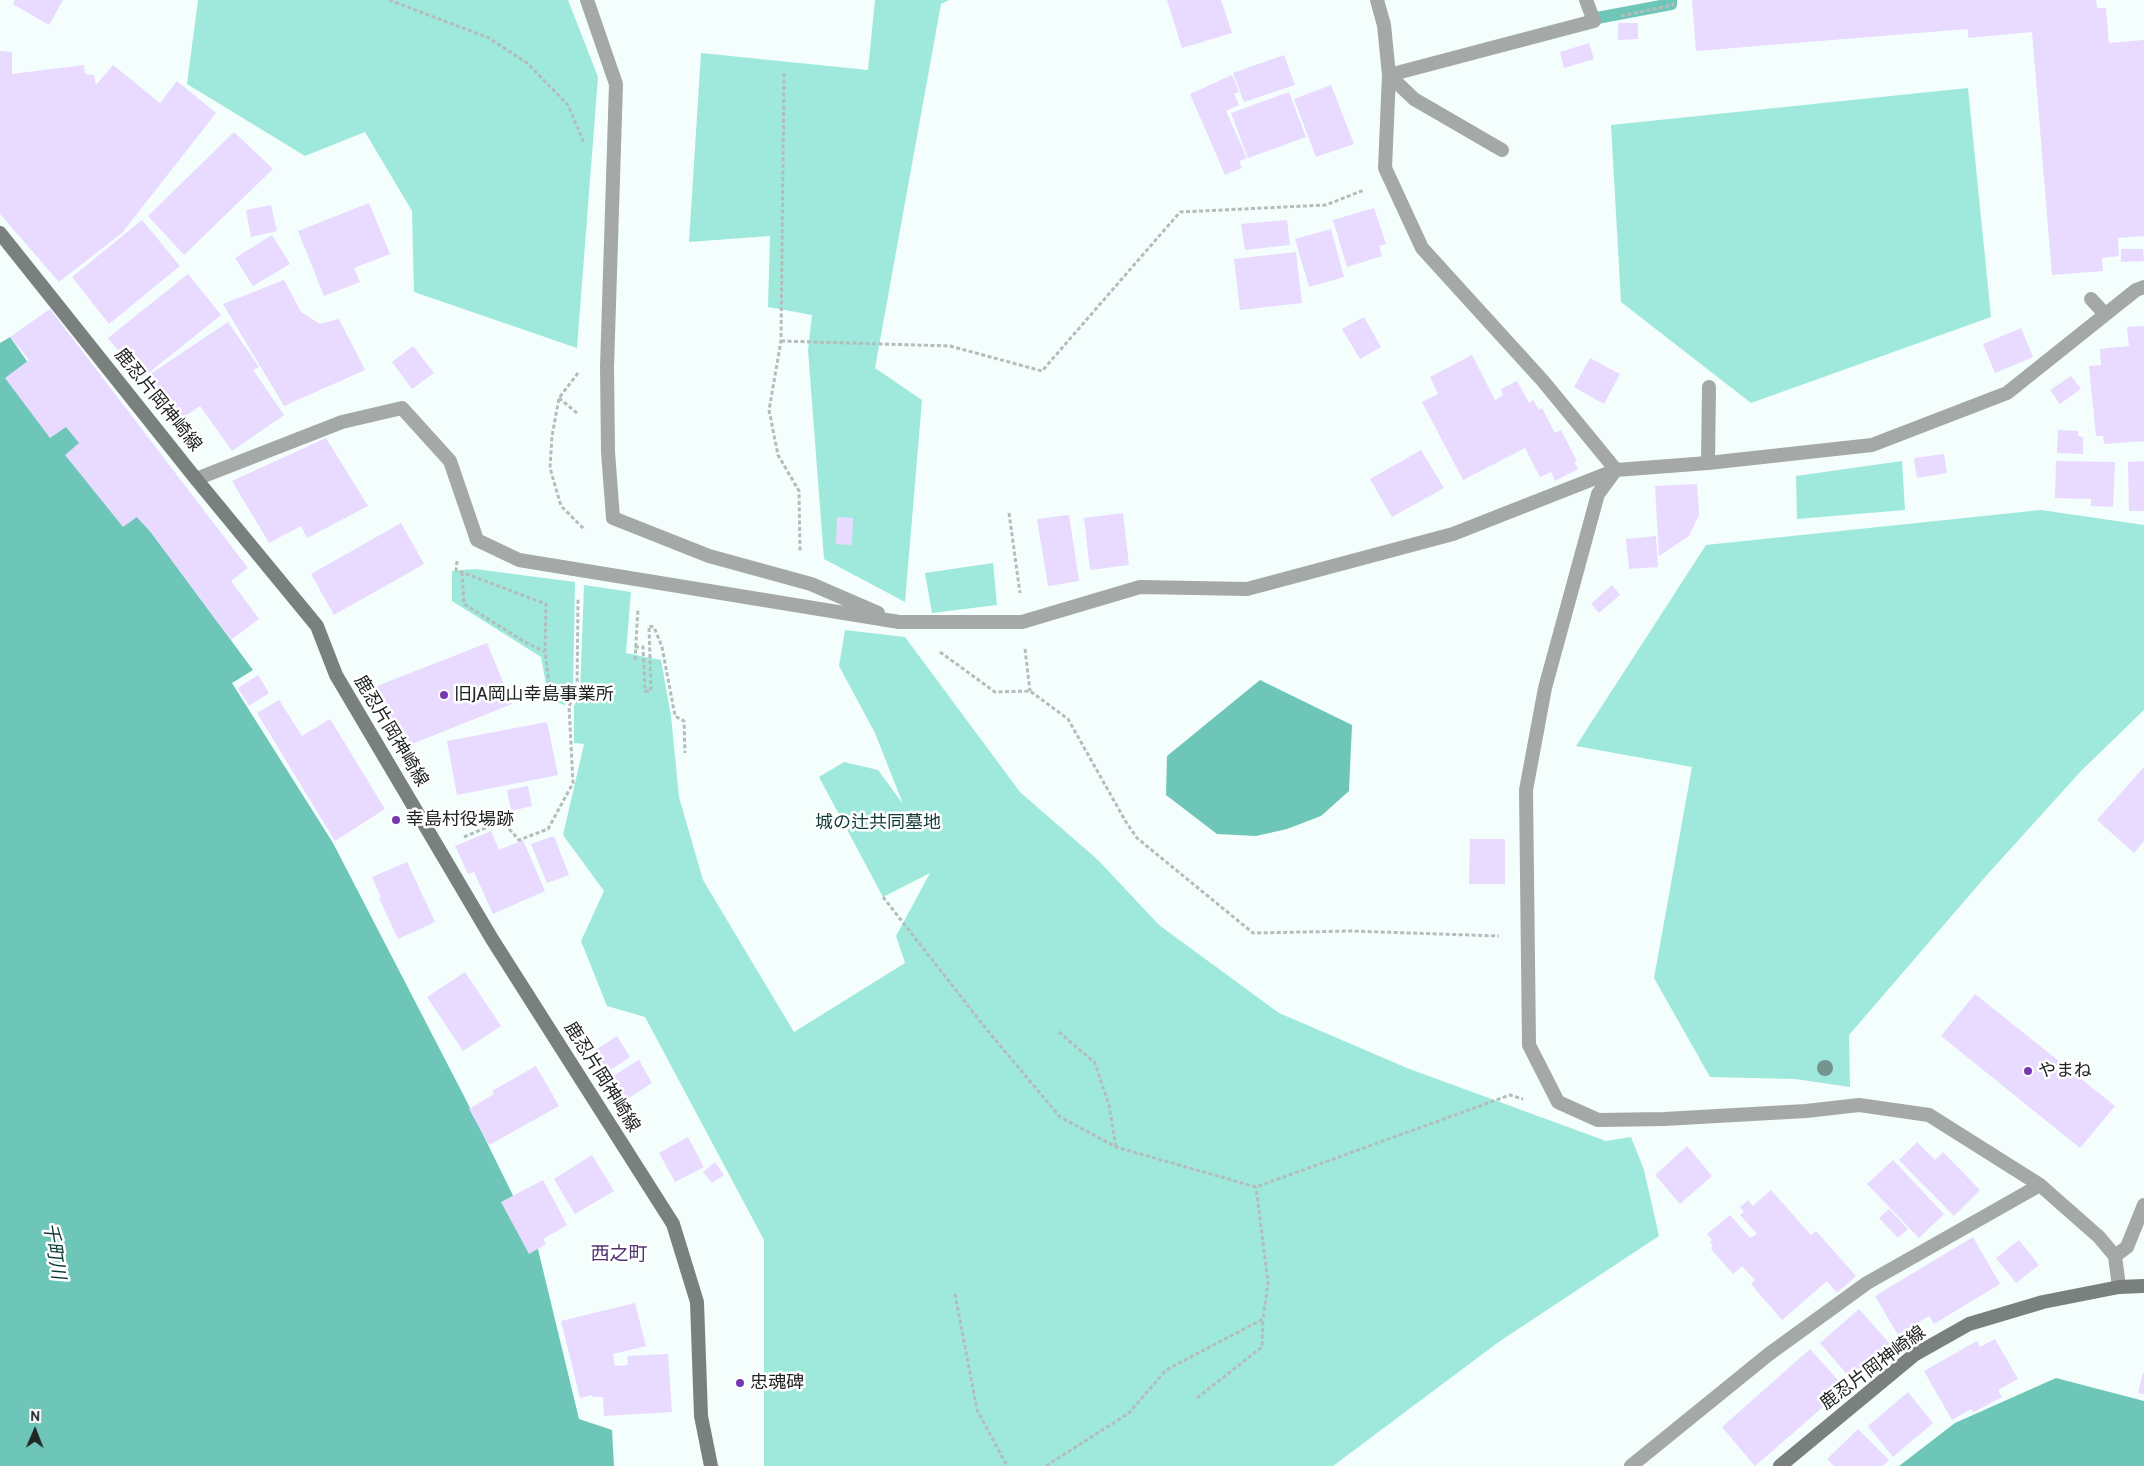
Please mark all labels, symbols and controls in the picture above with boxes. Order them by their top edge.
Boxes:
street label: 鹿忍片岡神崎線 [110,344,206,456]
street label: 鹿忍片岡神崎線 [349,671,433,791]
place label: 旧JA岡山幸島事業所 [454,684,614,706]
marker: 旧JA岡山幸島事業所 [438,689,450,701]
place label: 幸島村役場跡 [406,809,514,831]
park label: 城の辻共同墓地 [815,812,941,834]
marker: 幸島村役場跡 [390,814,402,826]
street label: 鹿忍片岡神崎線 [559,1018,645,1136]
place label: やまね [2038,1060,2092,1082]
marker: やまね [2022,1065,2034,1077]
water label: 千町川 [38,1221,70,1281]
district label: 西之町 [591,1243,647,1265]
street label: 鹿忍片岡神崎線 [1816,1321,1930,1415]
place label: 忠魂碑 [750,1372,804,1394]
marker: 忠魂碑 [734,1377,746,1389]
north arrow [10,1406,60,1456]
text: N [30,1407,40,1425]

